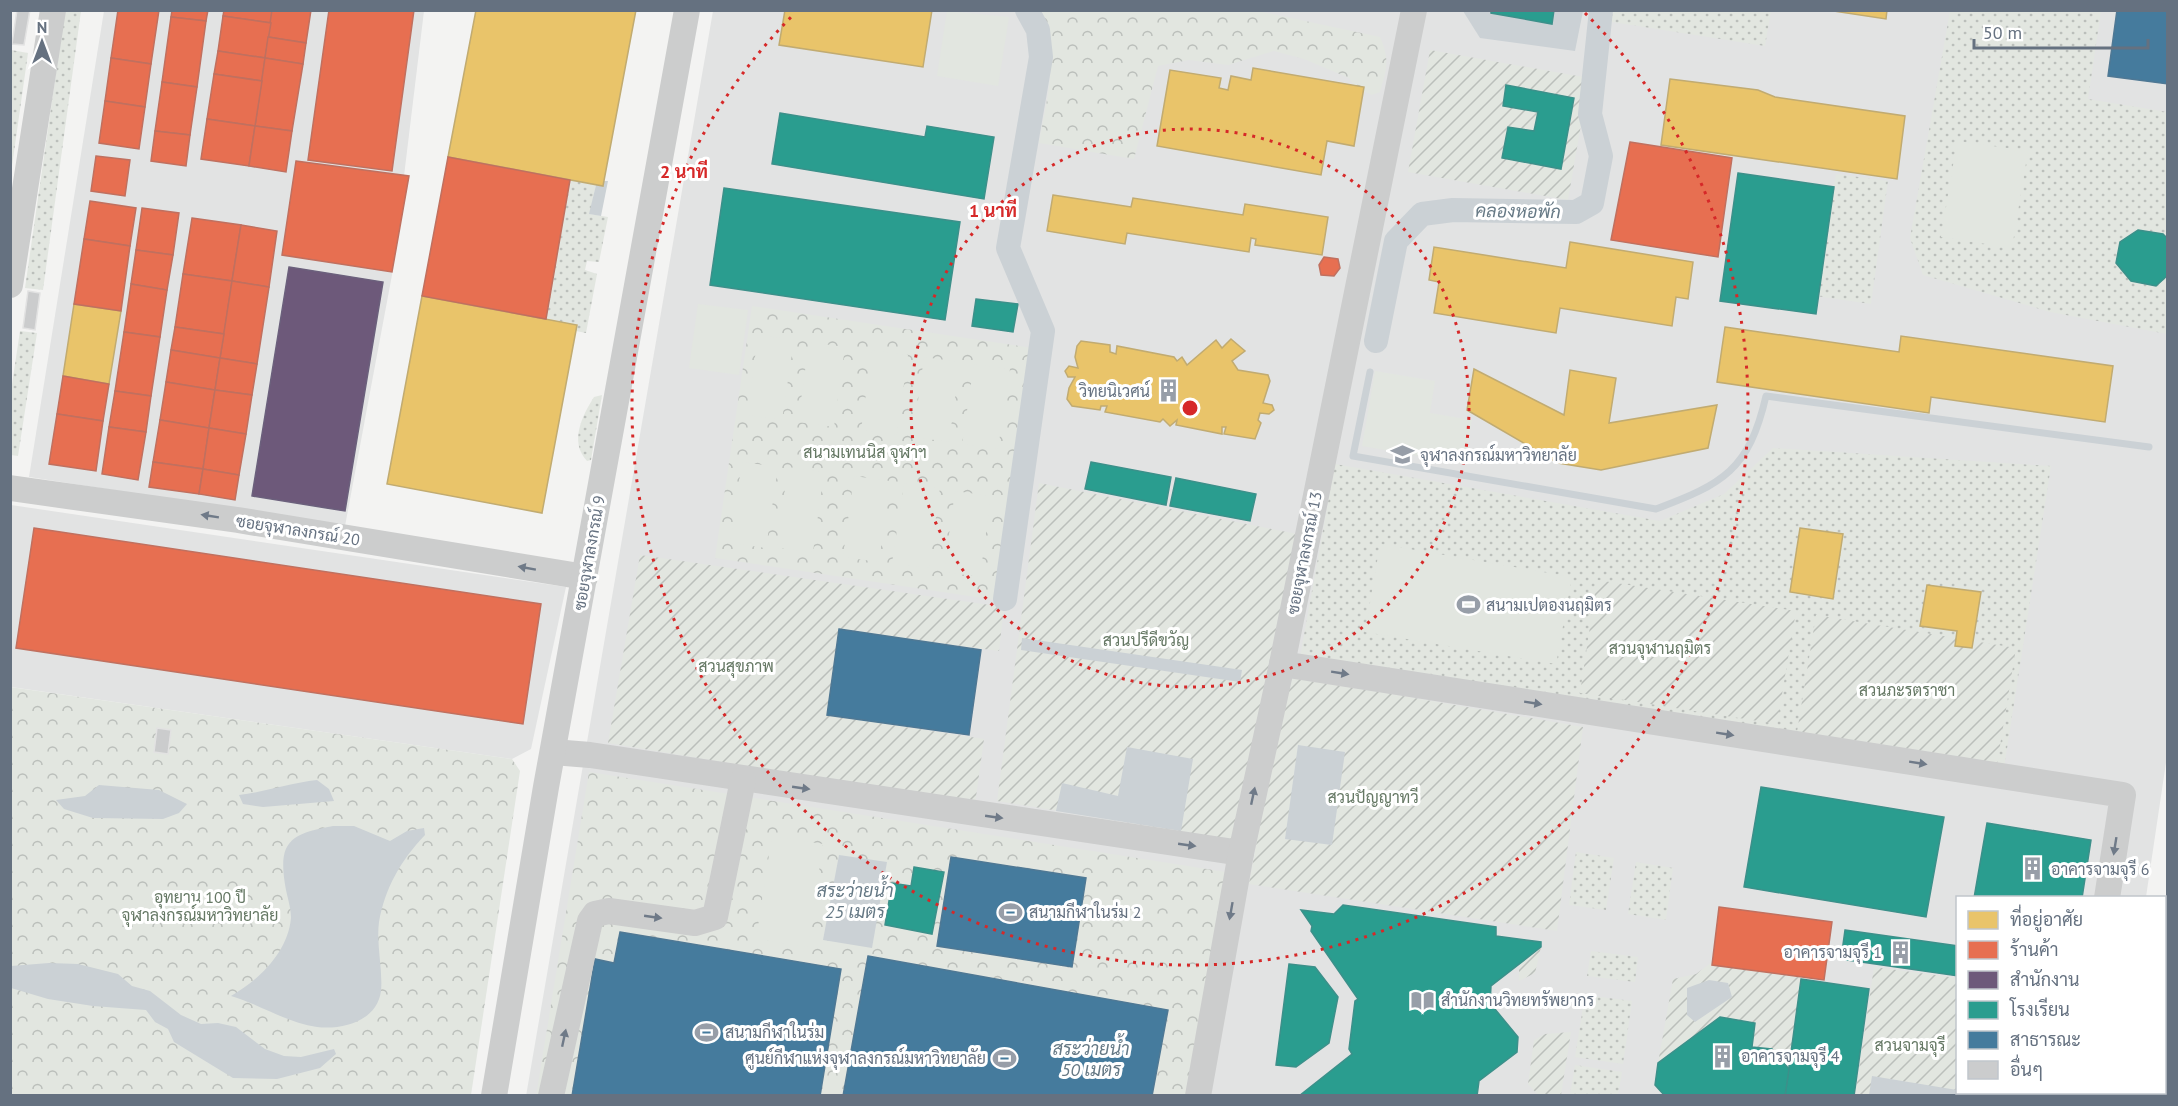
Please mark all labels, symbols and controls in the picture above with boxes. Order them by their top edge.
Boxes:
north arrow [12,12,72,72]
scale bar [1974,12,2148,50]
text: N [37,17,47,37]
text: 50 m [1983,21,2022,44]
text: 2 นาที [660,159,708,183]
text: 1 นาที [969,198,1017,222]
water label: คลองหอพัก [1475,199,1561,223]
building icon: วิทยนิเวศน์ [1155,378,1181,404]
place label: วิทยนิเวศน์ [1078,379,1150,401]
centre of rings [1180,398,1200,418]
park label: สนามเทนนิส จุฬาฯ [803,442,927,464]
school or university icon: จุฬาลงกรณ์มหาวิทยาลัย [1389,442,1415,468]
place label: จุฬาลงกรณ์มหาวิทยาลัย [1420,443,1577,467]
street label: ซอยจุฬาลงกรณ์ 13 [1280,489,1328,617]
street label: ซอยจุฬาลงกรณ์ 9 [567,494,611,612]
street label: ซอยจุฬาลงกรณ์ 20 [234,508,362,552]
one-way arrow [200,511,219,520]
one-way arrow [517,563,536,572]
sports icon: สนามเปตองนฤมิตร [1455,592,1481,618]
place label: สนามเปตองนฤมิตร [1486,595,1612,615]
park label: สวนปรีดีขวัญ [1103,629,1189,650]
park label: สวนจุฬานฤมิตร [1609,638,1712,660]
park label: สวนสุขภาพ [698,656,774,678]
one-way arrow [1331,669,1350,678]
park label: สวนภะรตราชา [1859,680,1955,700]
one-way arrow [1523,699,1542,708]
one-way arrow [1716,729,1735,738]
one-way arrow [1909,759,1928,768]
one-way arrow [792,784,811,793]
park label: สวนปัญญาทวี [1327,786,1419,807]
one-way arrow [1249,787,1259,805]
one-way arrow [985,812,1004,821]
one-way arrow [2110,837,2119,856]
one-way arrow [1178,841,1197,850]
building icon: อาคารจามจุรี 6 [2020,856,2046,882]
place label: อาคารจามจุรี 6 [2051,858,2149,881]
water label: สระว่ายน้ำ 25 เมตร [816,875,894,923]
park label: อุทยาน 100 ปี จุฬาลงกรณ์มหาวิทยาลัย [122,887,278,927]
legend [1956,896,2166,1094]
sports icon: สนามกีฬาในร่ม 2 [998,899,1024,925]
place label: สนามกีฬาในร่ม 2 [1029,901,1141,922]
one-way arrow [1226,901,1235,920]
text: ที่อยู่อาศัย [2010,904,2083,933]
one-way arrow [644,913,663,922]
text: ร้านค้า [2010,938,2059,961]
building icon: อาคารจามจุรี 1 [1887,939,1913,965]
place label: อาคารจามจุรี 1 [1784,941,1882,964]
text: สำนักงาน [2010,968,2079,991]
library icon: สำนักงานวิทยทรัพยากร [1410,987,1436,1013]
place label: สำนักงานวิทยทรัพยากร [1441,990,1594,1010]
text: โรงเรียน [2009,997,2070,1021]
sports icon: สนามกีฬาในร่ม [694,1019,720,1045]
place label: สนามกีฬาในร่ม [725,1021,824,1042]
text: สาธารณะ [2010,1028,2081,1051]
one-way arrow [559,1029,569,1048]
water label: สระว่ายน้ำ 50 เมตร [1052,1033,1130,1081]
park label: สวนจามจุรี [1875,1034,1946,1057]
building icon: อาคารจามจุรี 4 [1710,1043,1736,1069]
sports icon: ศูนย์กีฬาแห่งจุฬาลงกรณ์มหาวิทยาลัย [991,1045,1017,1071]
place label: อาคารจามจุรี 4 [1741,1045,1840,1068]
place label: ศูนย์กีฬาแห่งจุฬาลงกรณ์มหาวิทยาลัย [745,1046,986,1070]
text: อื่นๆ [2010,1054,2043,1081]

